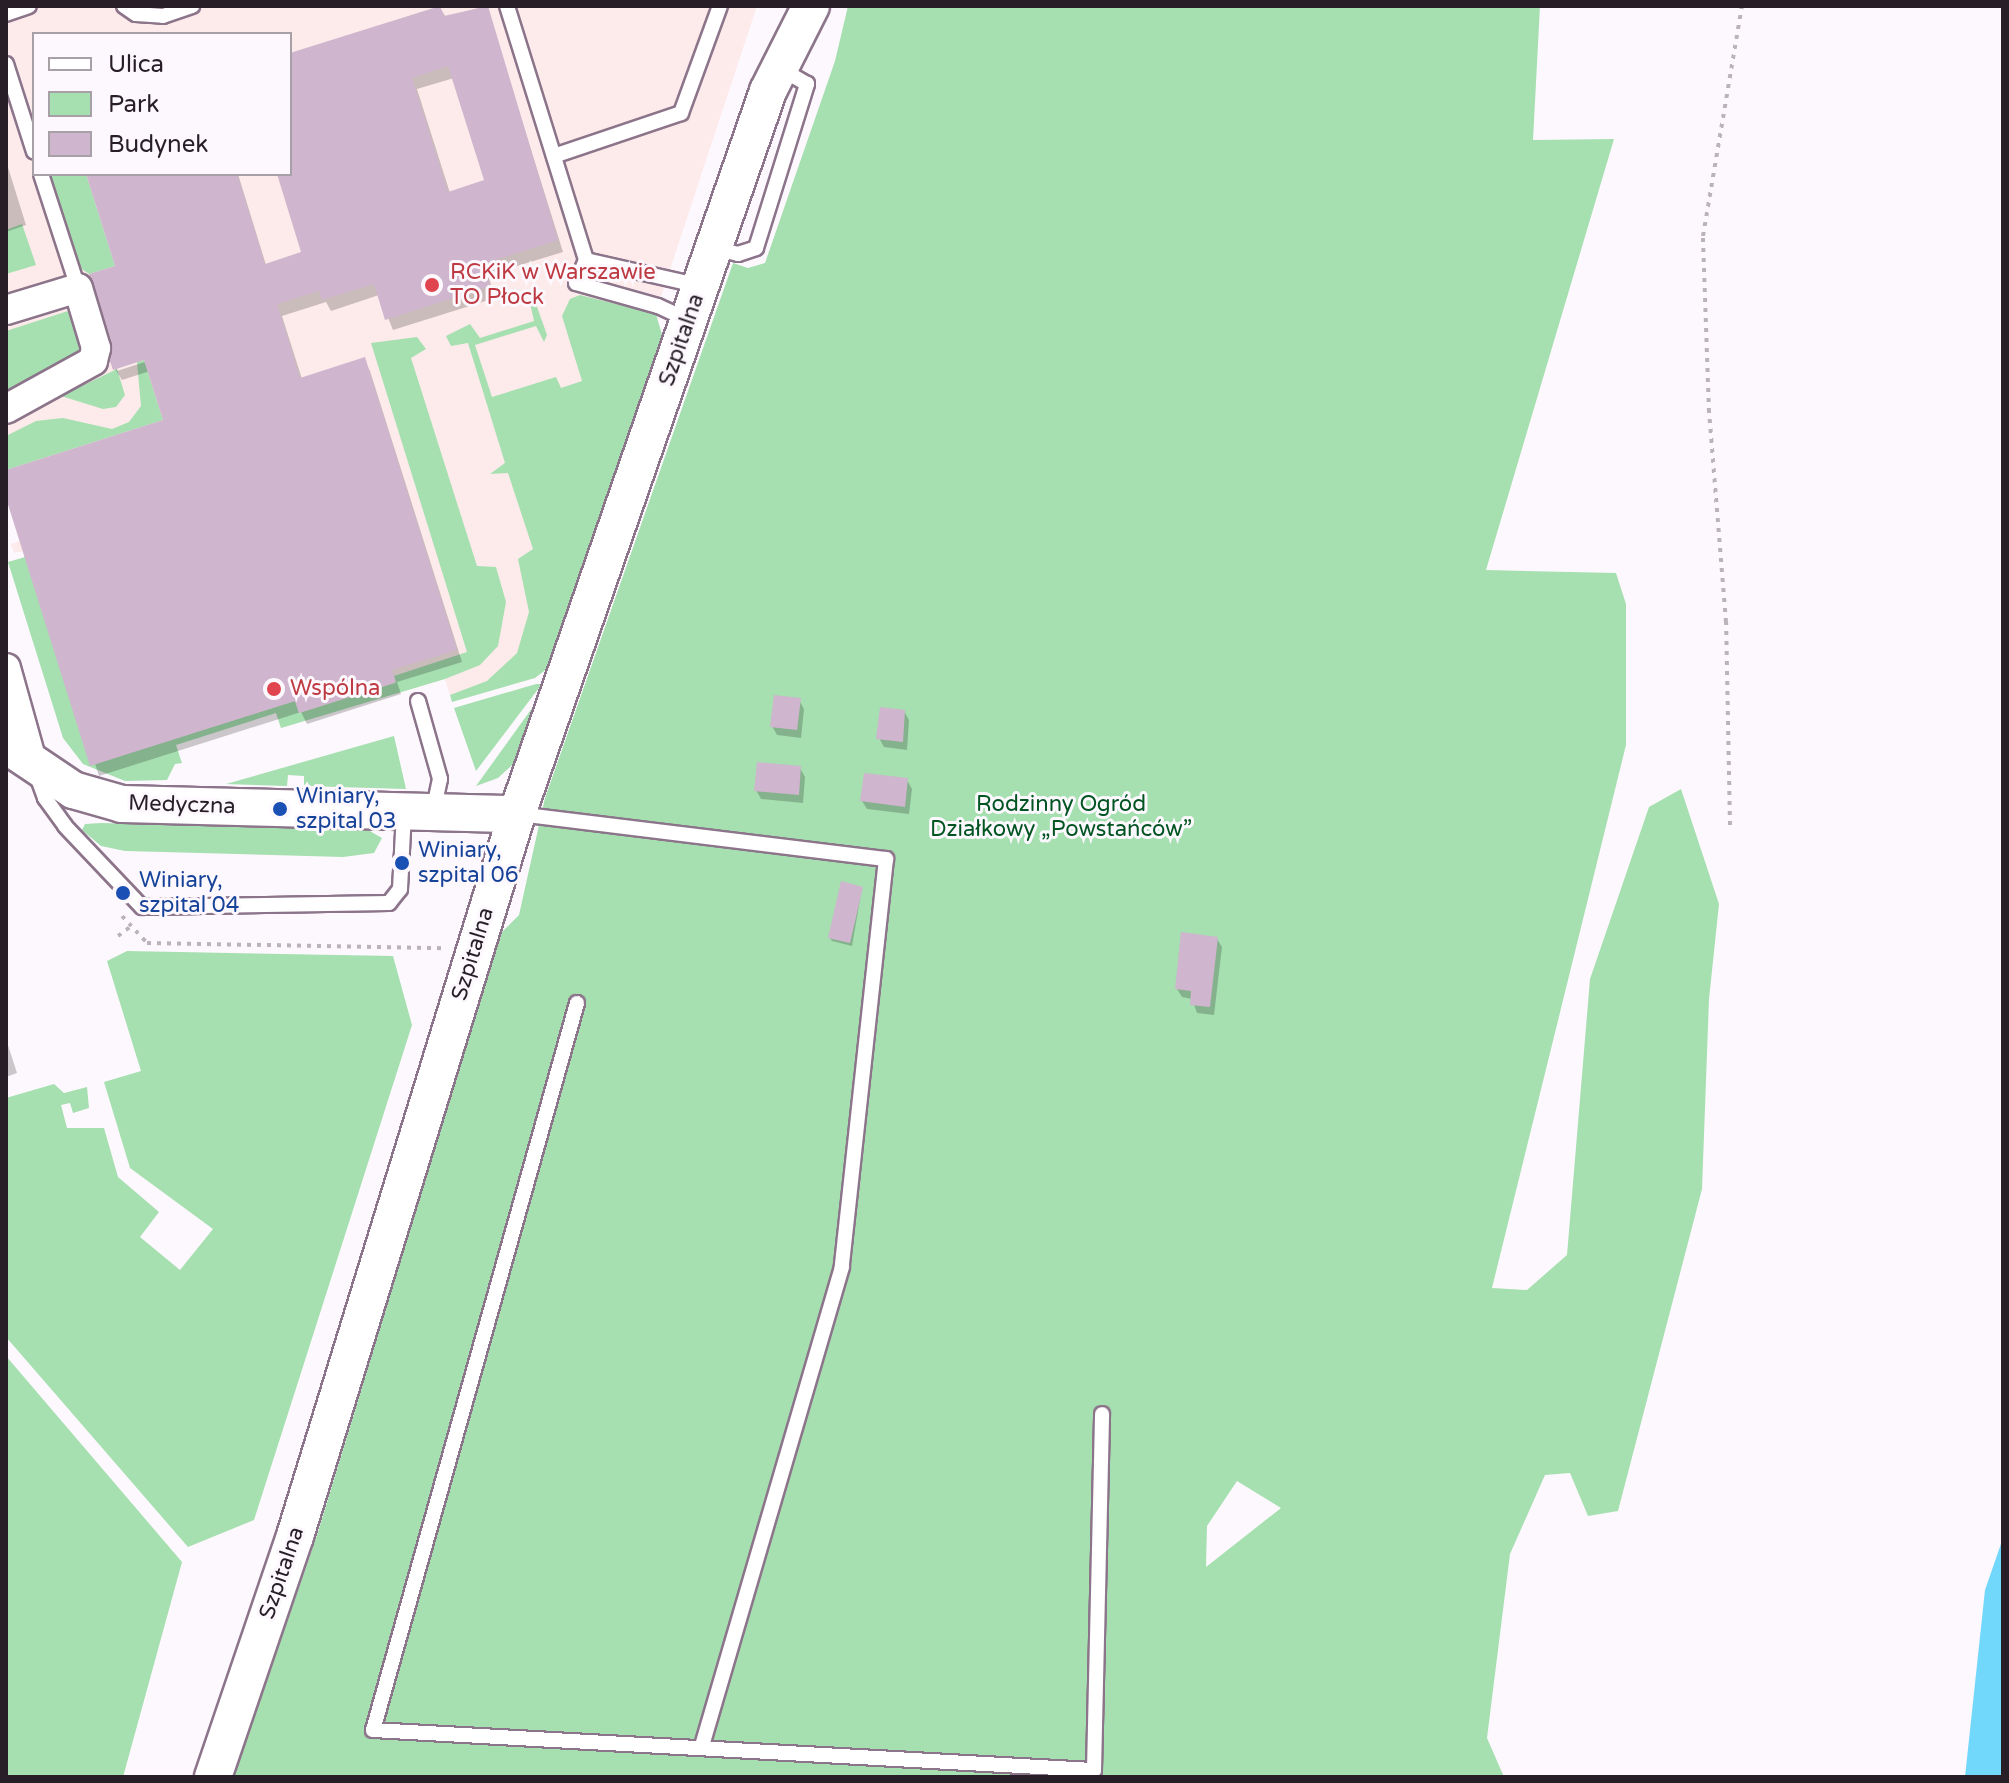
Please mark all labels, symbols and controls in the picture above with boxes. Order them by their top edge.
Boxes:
legend [32,32,292,176]
text: Ulica [108,50,164,79]
text: Park [108,90,159,119]
text: Budynek [108,130,208,159]
place label: RCKiK w Warszawie TO Płock [450,259,656,310]
marker: RCKiK w Warszawie TO Płock [421,274,443,296]
street label: Szpitalna [654,290,710,390]
place label: Wspólna [290,676,380,702]
marker: Wspólna [265,680,283,698]
place label: Winiary, szpital 03 [296,783,396,834]
street label: Medyczna [128,790,236,820]
park label: Rodzinny Ogród Działkowy „Powstańców” [930,791,1192,842]
marker: Winiary, szpital 03 [271,800,289,818]
place label: Winiary, szpital 06 [418,837,518,888]
marker: Winiary, szpital 06 [393,854,411,872]
place label: Winiary, szpital 04 [139,867,239,918]
marker: Winiary, szpital 04 [114,884,132,902]
street label: Szpitalna [446,904,500,1004]
street label: Szpitalna [254,1523,310,1623]

